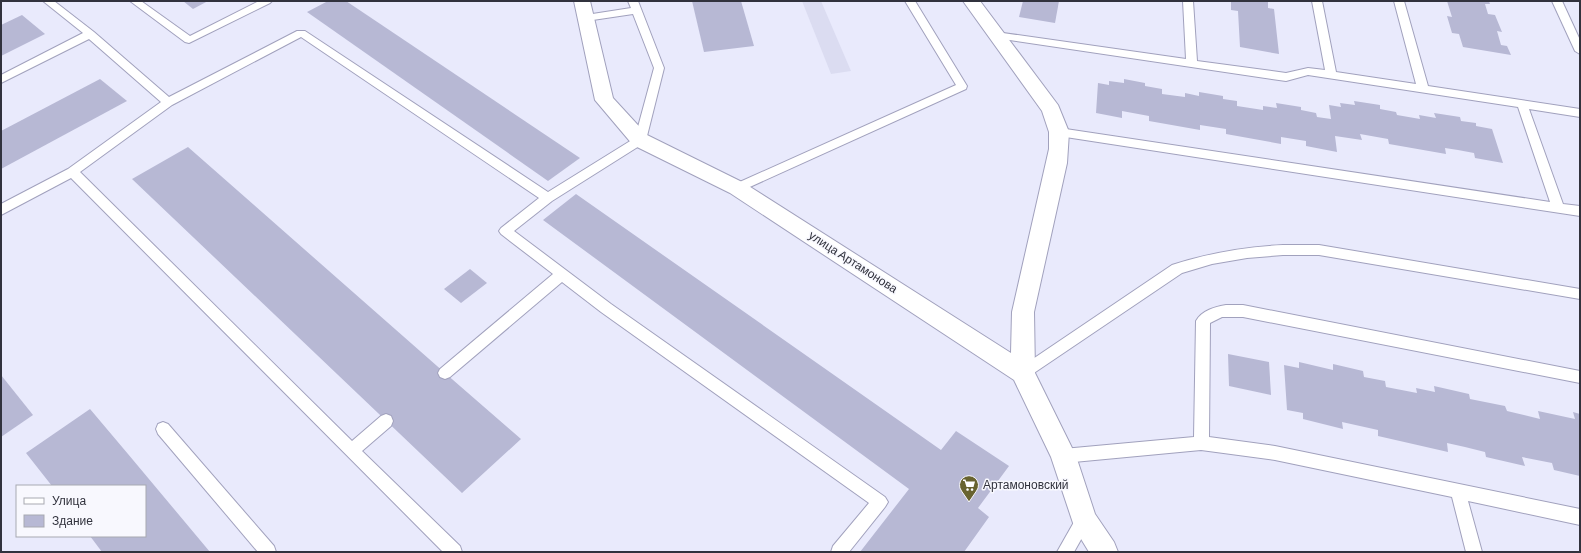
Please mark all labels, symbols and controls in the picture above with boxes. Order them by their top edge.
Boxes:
street label: улица Артамонова [806,227,901,296]
supermarket icon: Артамоновский [958,474,980,502]
place label: Артамоновский [983,477,1069,492]
legend [16,485,146,537]
text: Улица [52,493,86,508]
text: Здание [52,513,93,528]

